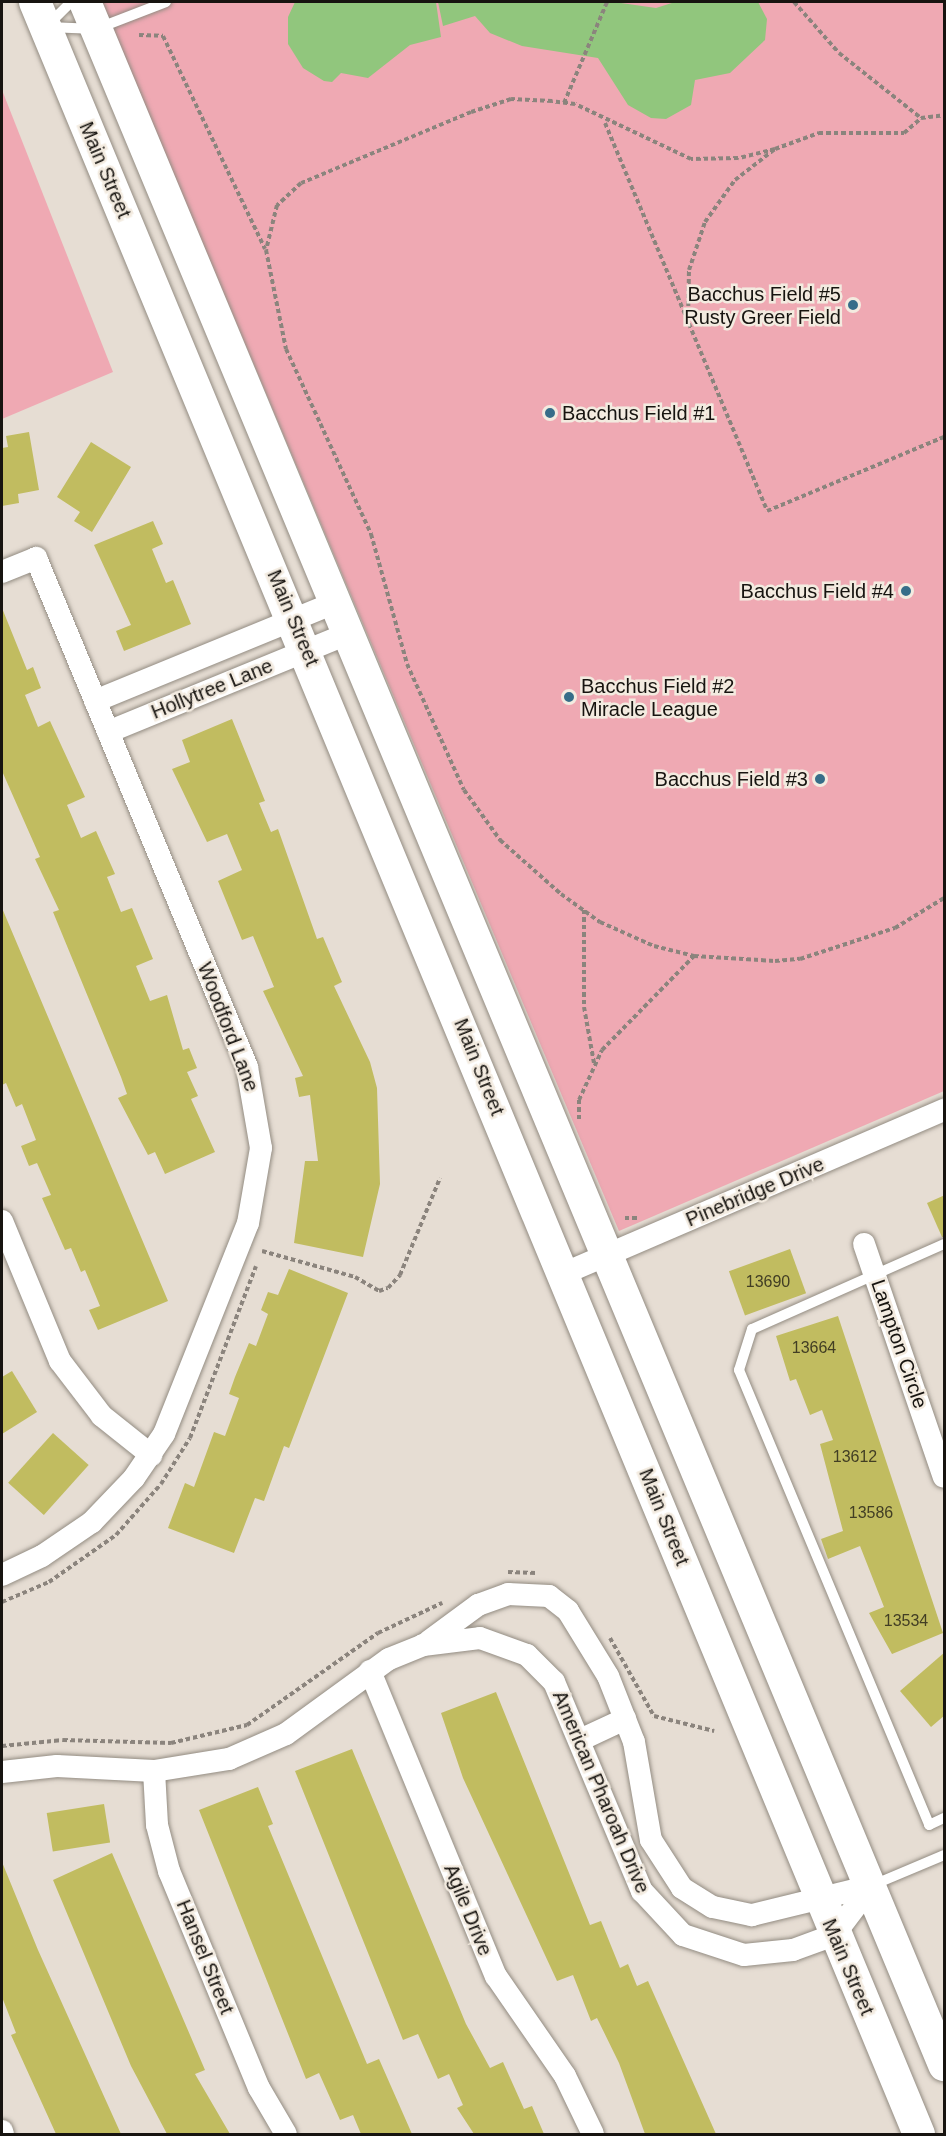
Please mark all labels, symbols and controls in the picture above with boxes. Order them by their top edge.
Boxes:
street label: Main Street [74,118,136,222]
place label: Bacchus Field #5 Rusty Greer Field [684,282,841,329]
marker: Bacchus Field #5 Rusty Greer Field [846,298,860,312]
place label: Bacchus Field #1 [562,401,715,425]
marker: Bacchus Field #1 [543,406,557,420]
street label: Main Street [262,566,324,670]
place label: Bacchus Field #4 [741,579,894,603]
marker: Bacchus Field #4 [899,584,913,598]
street label: Hollytree Lane [148,654,276,724]
place label: Bacchus Field #2 Miracle League [581,674,734,721]
marker: Bacchus Field #2 Miracle League [562,690,576,704]
place label: Bacchus Field #3 [655,767,808,791]
marker: Bacchus Field #3 [813,772,827,786]
street label: Woodford Lane [192,959,264,1095]
street label: Main Street [449,1015,509,1119]
street label: Pinebridge Drive [682,1152,828,1232]
house number: 13690 [746,1272,790,1292]
street label: Lampton Circle [866,1277,932,1411]
house number: 13664 [792,1338,836,1358]
house number: 13612 [833,1447,877,1467]
street label: Main Street [634,1465,694,1569]
house number: 13586 [849,1503,893,1523]
house number: 13534 [884,1611,928,1631]
street label: American Pharoah Drive [547,1687,655,1897]
street label: Agile Drive [439,1861,497,1959]
street label: Hansel Street [171,1896,239,2018]
street label: Main Street [817,1915,879,2019]

